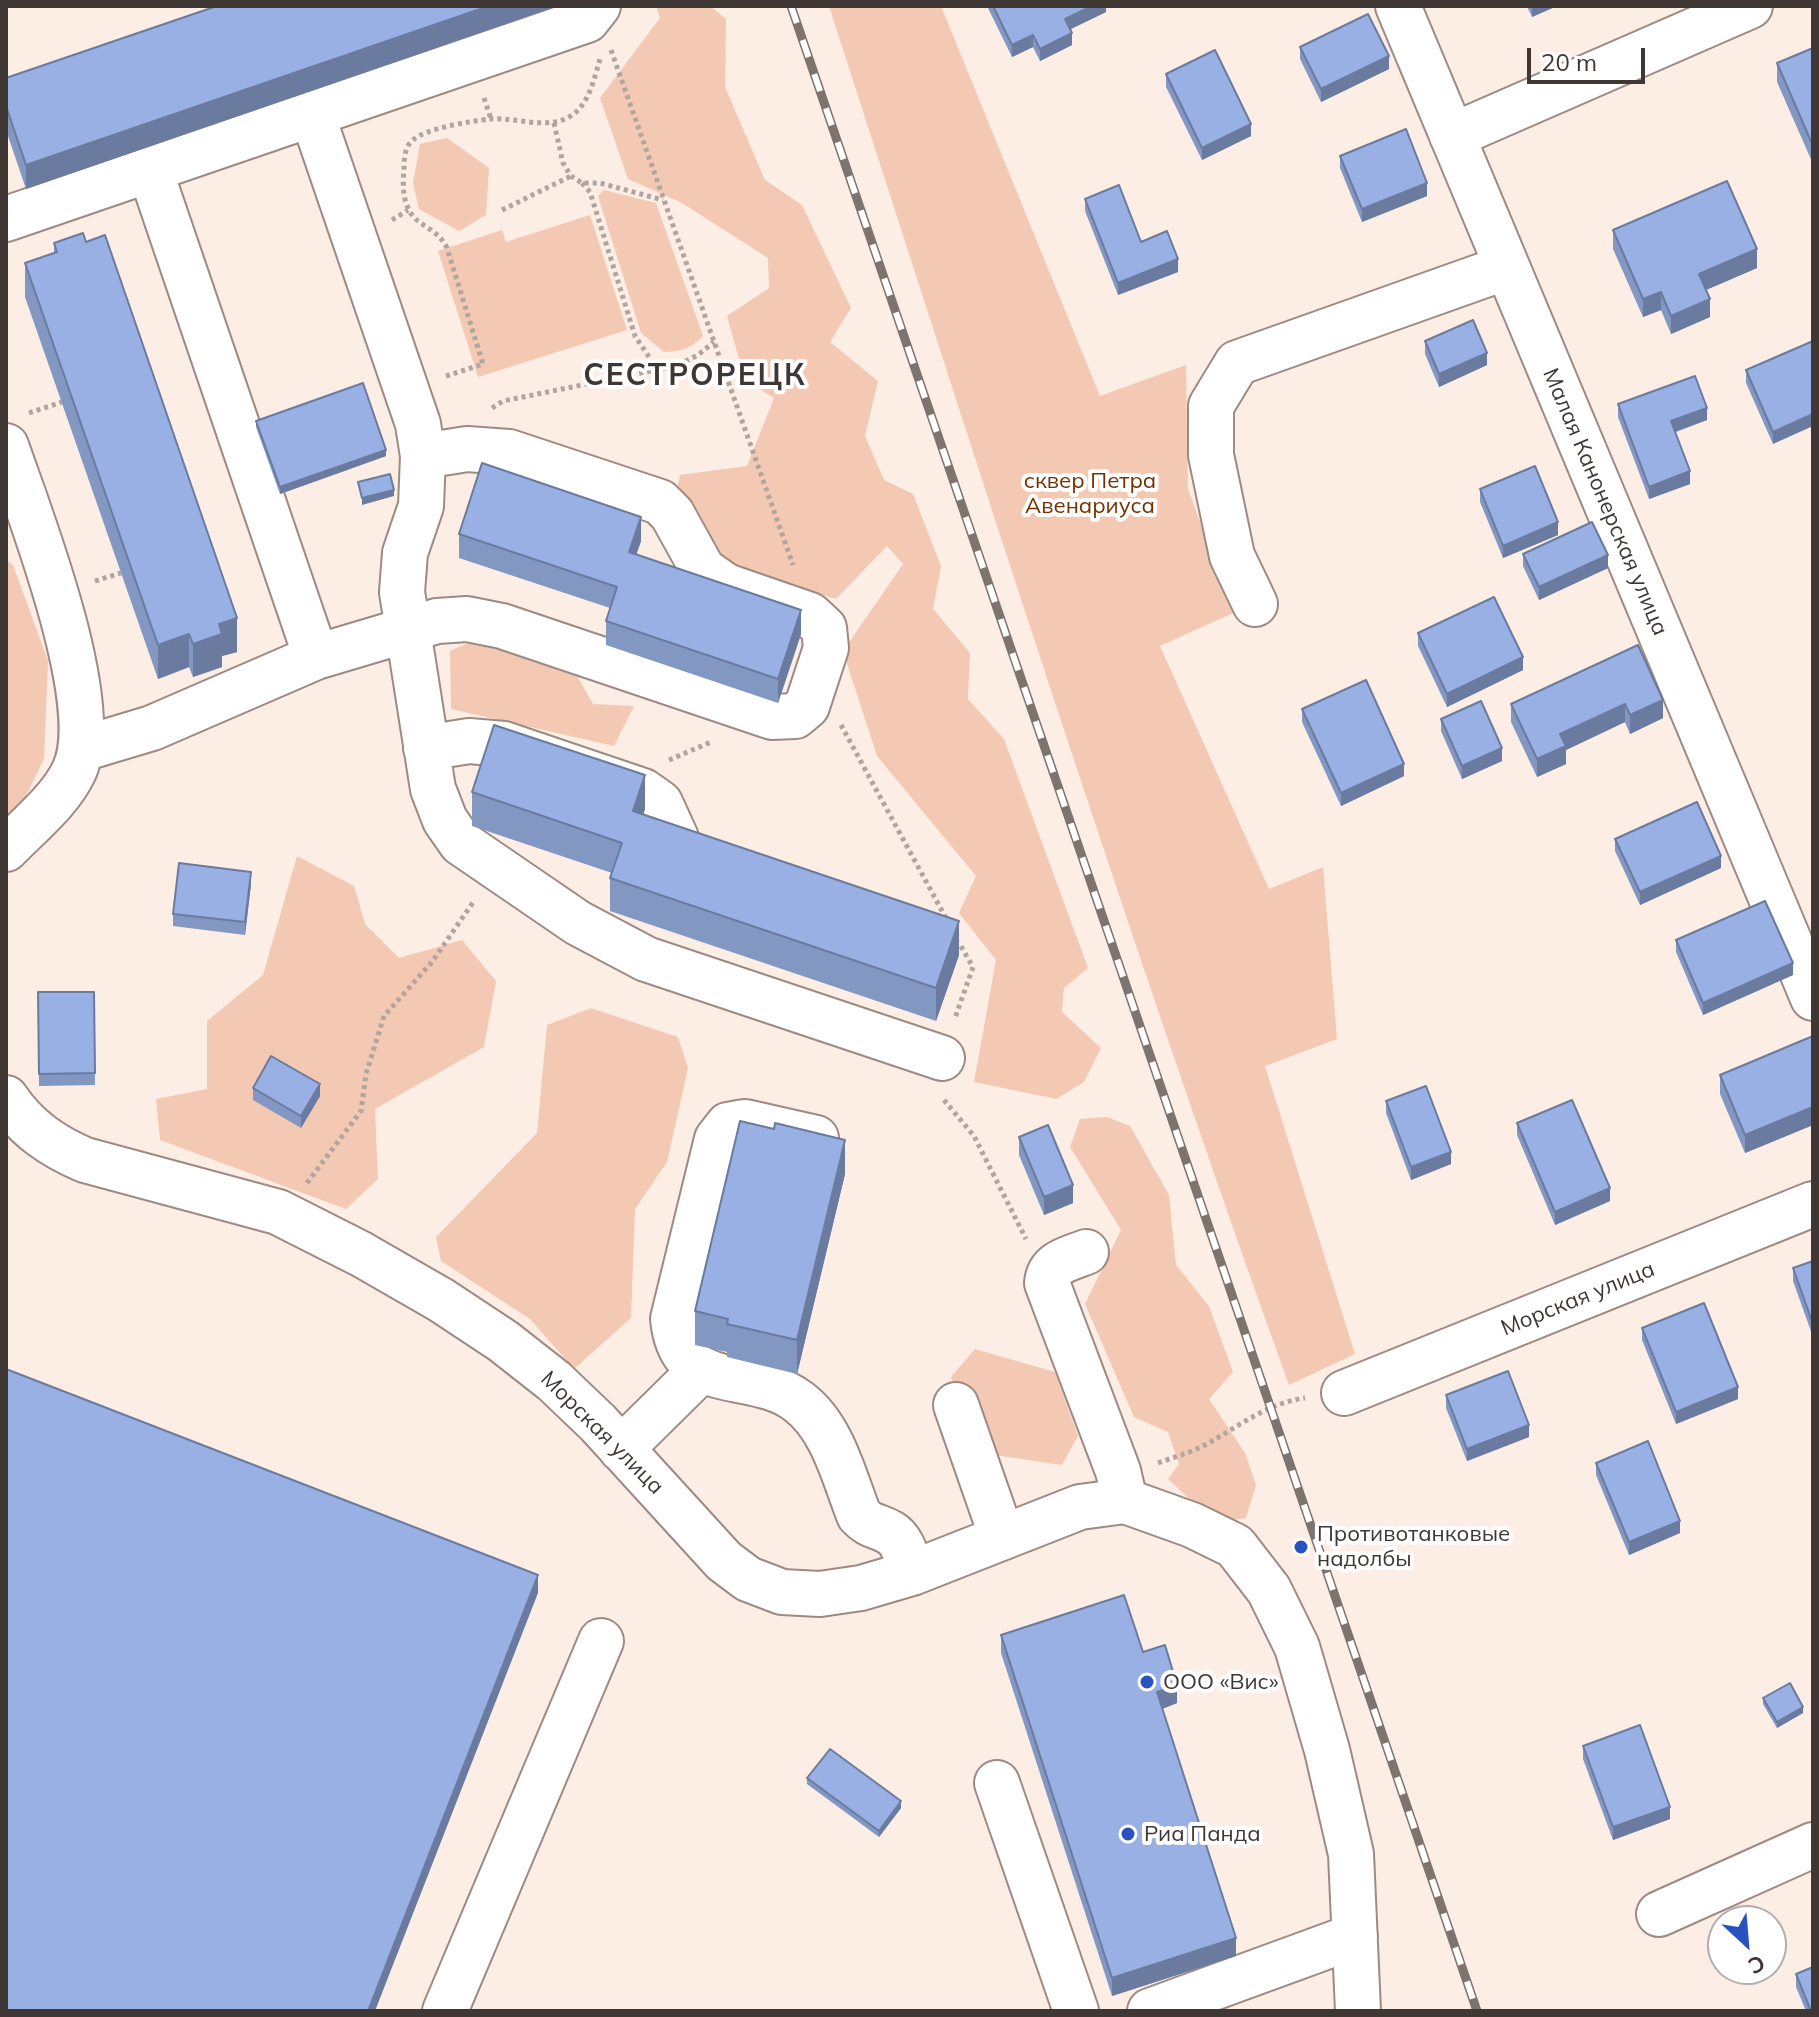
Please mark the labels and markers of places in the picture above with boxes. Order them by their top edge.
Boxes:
place label: Противотанковые надолбы [1317,1521,1510,1572]
marker: Противотанковые надолбы [1292,1538,1310,1556]
place label: ООО «Вис» [1163,1669,1278,1695]
marker: ООО «Вис» [1138,1673,1156,1691]
place label: Риа Панда [1144,1821,1261,1847]
marker: Риа Панда [1119,1825,1137,1843]

